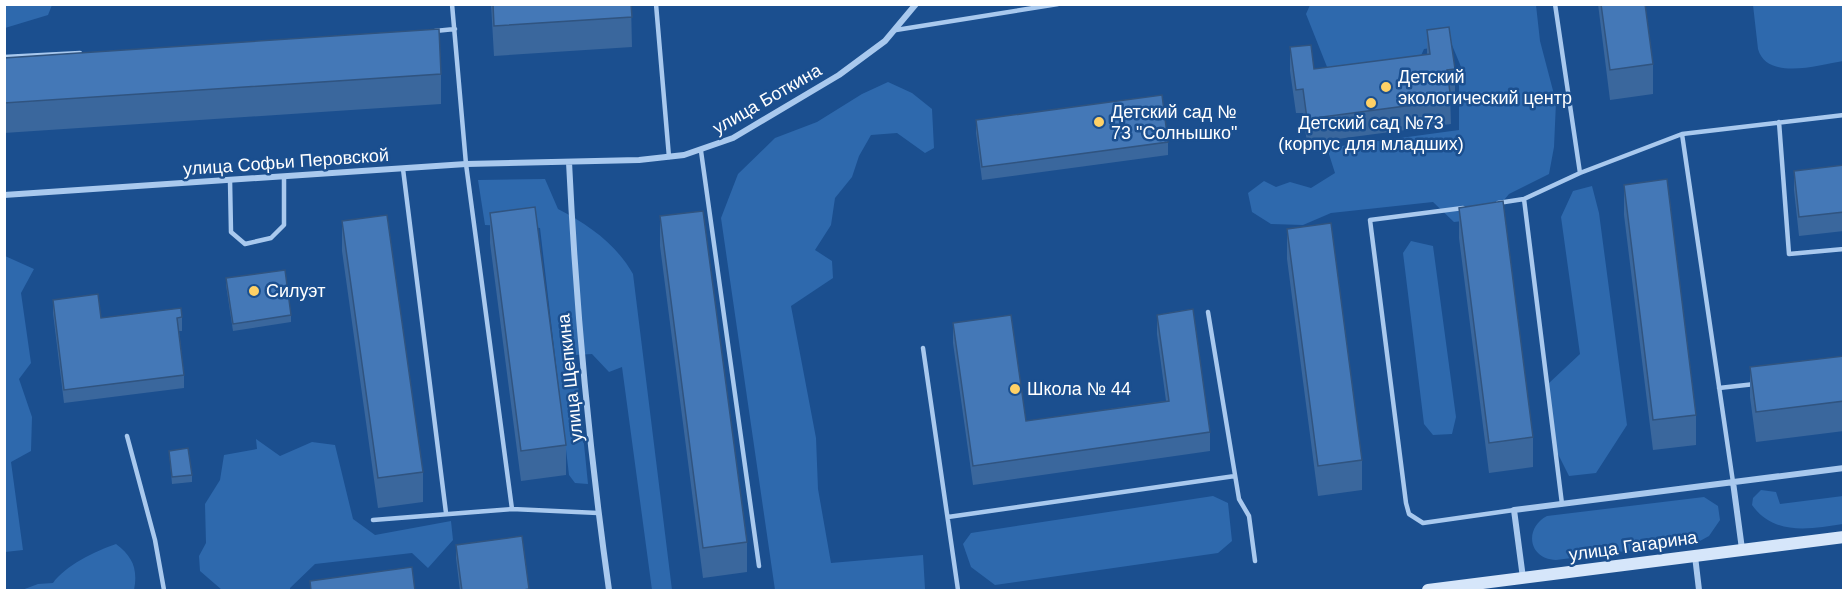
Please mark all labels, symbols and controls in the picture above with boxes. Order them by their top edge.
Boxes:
street label: улица Боткина [709,59,826,138]
place label: Детский экологический центр [1398,67,1572,108]
marker: Детский экологический центр [1379,80,1393,94]
marker: Детский сад №73 (корпус для младших) [1364,96,1378,110]
place label: Детский сад № 73 "Солнышко" [1111,102,1237,143]
place label: Детский сад №73 (корпус для младших) [1278,113,1464,154]
marker: Детский сад № 73 "Солнышко" [1092,115,1106,129]
street label: улица Софьи Перовской [182,145,390,179]
place label: Силуэт [266,281,325,301]
marker: Силуэт [247,284,261,298]
street label: улица Щепкина [553,312,587,443]
place label: Школа № 44 [1027,379,1131,399]
marker: Школа № 44 [1008,382,1022,396]
street label: улица Гагарина [1568,527,1699,565]

